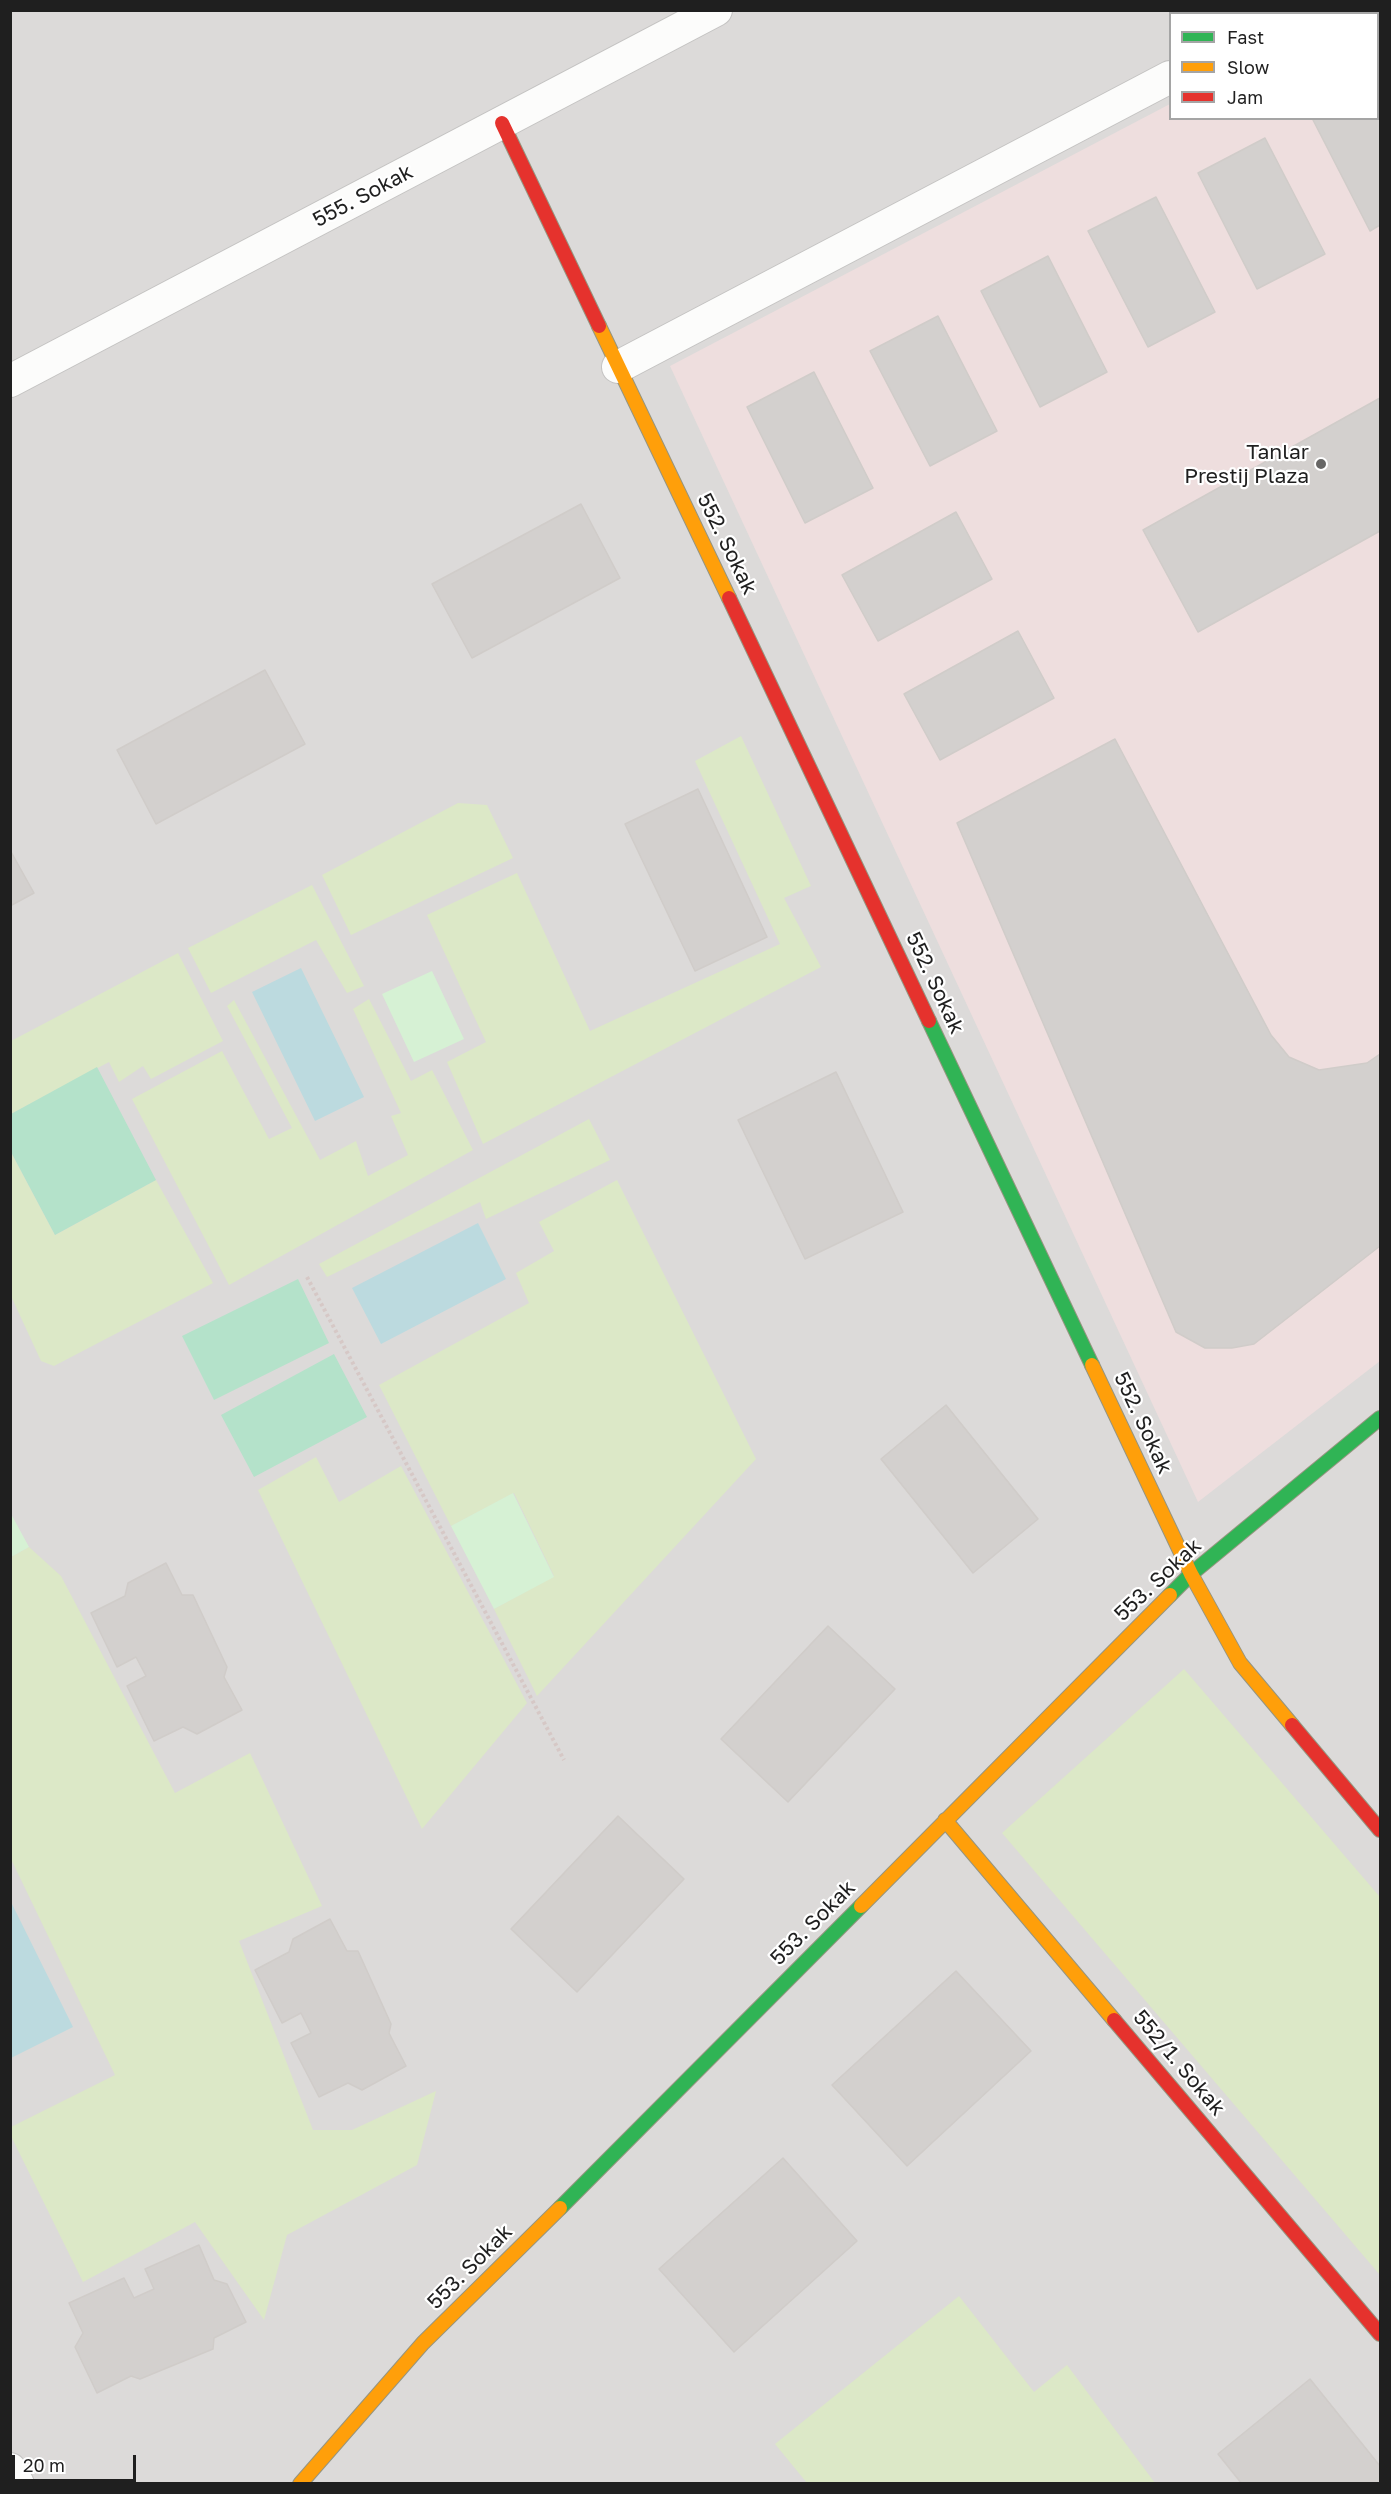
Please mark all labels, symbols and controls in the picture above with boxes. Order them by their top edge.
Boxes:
legend [1169,12,1379,120]
text: Fast [1227,26,1264,48]
text: Slow [1227,56,1269,78]
text: Jam [1227,86,1263,108]
street label: 555. Sokak [309,159,417,233]
place label: Tanlar Prestij Plaza [1184,439,1309,489]
marker: Tanlar Prestij Plaza [1314,457,1328,471]
street label: 552. Sokak [692,489,762,599]
street label: 552. Sokak [900,928,970,1038]
street label: 552. Sokak [1108,1368,1178,1478]
street label: 553. Sokak [1109,1533,1207,1627]
street label: 553. Sokak [765,1875,861,1971]
street label: 552/1. Sokak [1128,2005,1230,2121]
street label: 553. Sokak [422,2219,518,2315]
scale bar [15,2443,140,2481]
text: 20 m [23,2454,65,2476]

